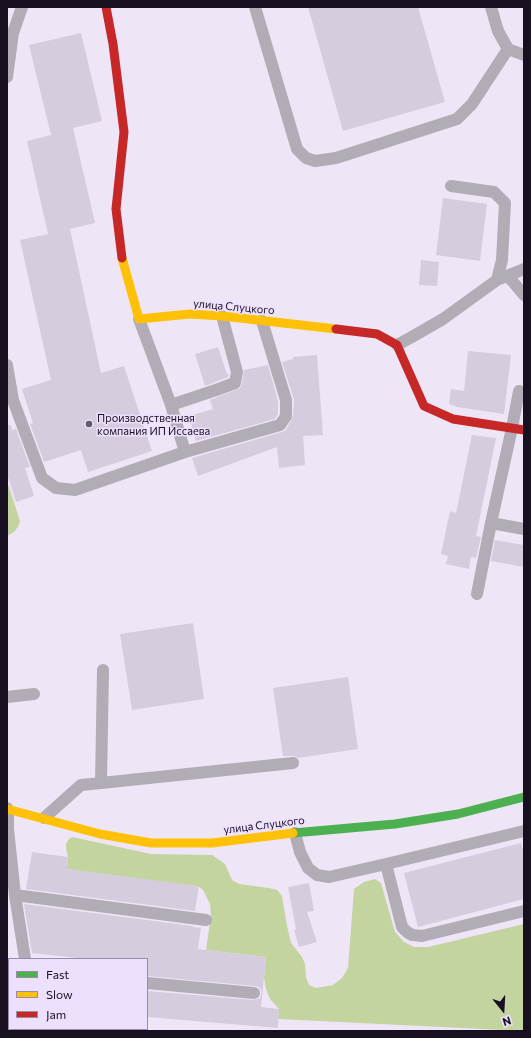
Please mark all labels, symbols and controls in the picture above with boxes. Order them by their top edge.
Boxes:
street label: улица Слуцкого [193,297,275,317]
place label: Производственная компания ИП Иссаева [97,411,210,437]
marker: Производственная компания ИП Иссаева [84,419,94,429]
street label: улица Слуцкого [223,813,305,837]
legend [8,958,148,1030]
text: Fast [46,967,69,981]
text: Slow [46,987,73,1001]
north arrow [483,990,523,1030]
text: Jam [46,1007,66,1021]
text: N [501,1014,513,1029]

